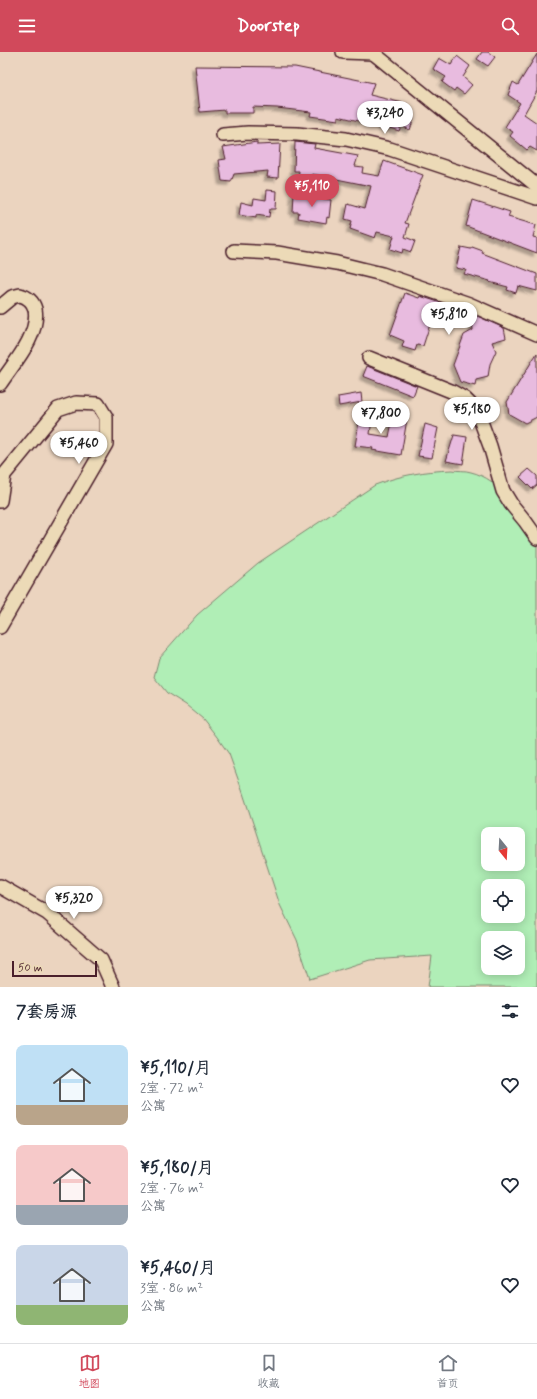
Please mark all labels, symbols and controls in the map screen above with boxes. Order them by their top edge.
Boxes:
text: Doorstep [237,14,300,38]
icon: menu [16,15,38,37]
icon: search [499,15,521,37]
pin: ¥3,240 [352,101,418,135]
text: ¥3,240 [366,105,404,122]
pin: ¥5,110 [279,174,345,208]
text: ¥5,110 [294,178,330,195]
pin: ¥5,810 [416,302,482,336]
text: ¥5,810 [430,306,468,323]
pin: ¥5,180 [439,397,505,431]
pin: ¥7,800 [348,401,414,435]
text: ¥5,180 [453,401,491,418]
text: ¥7,800 [361,405,401,422]
pin: ¥5,460 [46,431,112,465]
text: ¥5,460 [59,435,99,452]
north arrow [481,827,525,871]
map controls [481,827,525,975]
button: locate [481,879,525,923]
pin: ¥5,320 [41,886,107,920]
text: ¥5,320 [55,890,93,907]
button: layers [481,931,525,975]
scale bar [12,959,97,978]
text: 50 m [18,961,43,975]
icon: filters [499,1000,521,1022]
text: 7套房源 [16,1001,77,1023]
text: ¥5,110/月 [140,1057,212,1079]
icon: home [48,1061,96,1109]
icon: heart [499,1074,521,1096]
text: 2室 · 72 m² [140,1080,204,1097]
text: 公寓 [140,1098,166,1115]
text: ¥5,180/月 [140,1157,214,1179]
icon: home [48,1161,96,1209]
icon: heart [499,1174,521,1196]
text: 2室 · 76 m² [140,1180,204,1197]
text: 公寓 [140,1198,166,1215]
text: ¥5,460/月 [140,1257,216,1279]
icon: home [48,1261,96,1309]
icon: heart [499,1274,521,1296]
text: 3室 · 86 m² [140,1280,203,1297]
text: 公寓 [140,1298,166,1315]
tab: 地图 [79,1352,101,1391]
tab: 收藏 [258,1352,280,1391]
tab: 首页 [437,1352,459,1391]

